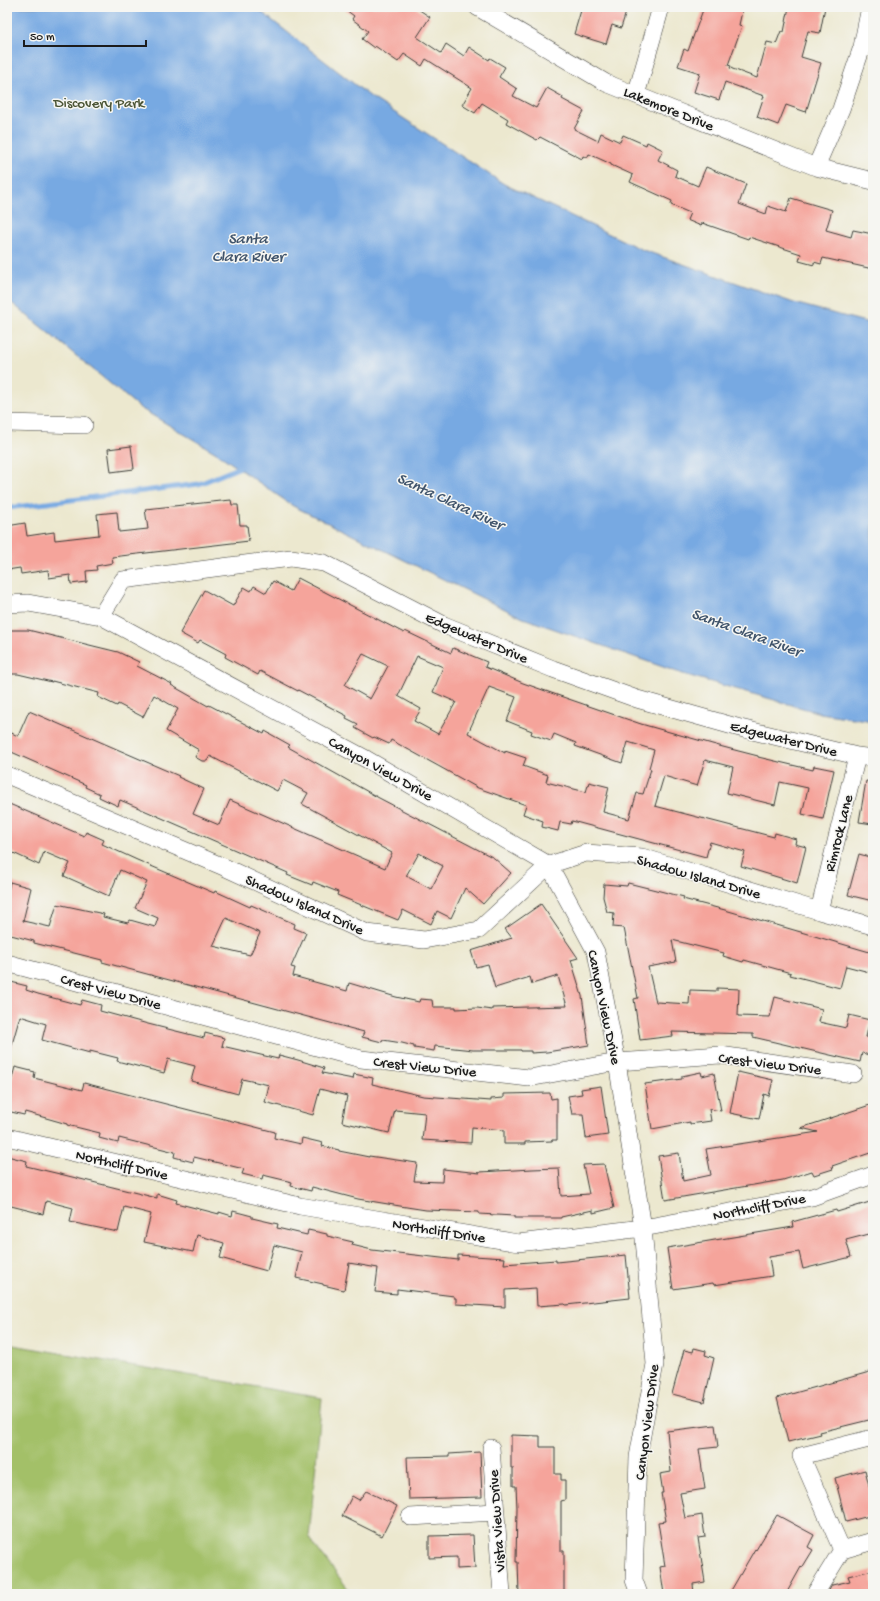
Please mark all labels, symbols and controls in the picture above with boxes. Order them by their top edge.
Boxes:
scale bar [24,22,146,48]
text: 50 m [30,31,55,45]
street label: Lakemore Drive [620,84,716,136]
park label: Discovery Park [53,95,146,113]
water label: Santa Clara River [212,231,287,268]
water label: Santa Clara River [393,470,509,538]
water label: Santa Clara River [688,606,806,664]
street label: Edgewater Drive [422,609,530,669]
street label: Edgewater Drive [728,718,839,762]
street label: Canyon View Drive [325,734,436,806]
street label: Rimrock Lane [822,793,858,874]
street label: Shadow Island Drive [634,852,763,904]
street label: Shadow Island Drive [242,872,367,940]
street label: Canyon View Drive [582,948,624,1067]
street label: Crest View Drive [58,971,163,1015]
street label: Crest View Drive [717,1050,823,1080]
street label: Crest View Drive [372,1054,477,1082]
street label: Northcliff Drive [74,1147,170,1185]
street label: Northcliff Drive [711,1190,808,1226]
street label: Northcliff Drive [391,1216,487,1248]
street label: Canyon View Drive [632,1363,664,1481]
street label: Vista View Drive [485,1469,511,1574]

